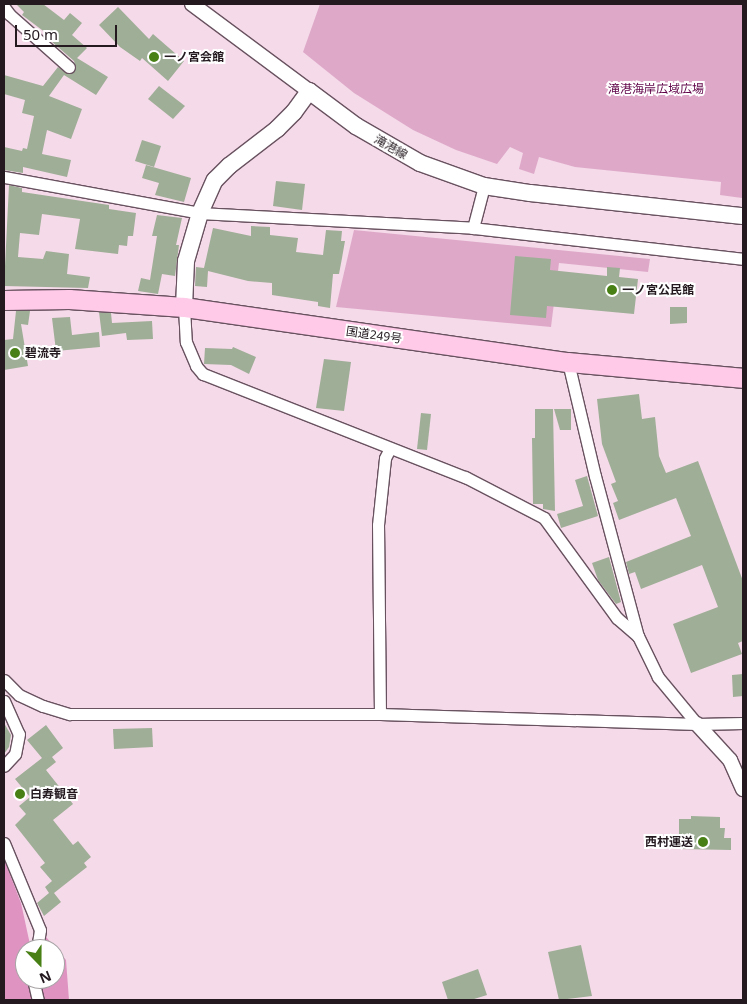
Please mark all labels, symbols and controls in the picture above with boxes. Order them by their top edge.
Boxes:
scale bar [18,15,120,47]
text: 50 m [23,24,58,44]
place label: 一ノ宮会館 [164,50,224,64]
marker: 一ノ宮会館 [148,51,160,63]
park label: 滝港海岸広域広場 [608,82,704,96]
street label: 滝港線 [372,132,410,162]
place label: 一ノ宮公民館 [622,283,694,297]
marker: 一ノ宮公民館 [606,284,618,296]
street label: 国道249号 [345,324,403,346]
place label: 碧流寺 [25,346,61,360]
marker: 碧流寺 [9,347,21,359]
place label: 白寿観音 [30,787,78,801]
marker: 白寿観音 [14,788,26,800]
place label: 西村運送 [645,835,693,849]
marker: 西村運送 [697,836,709,848]
north arrow [15,939,65,989]
text: N [37,966,54,988]

